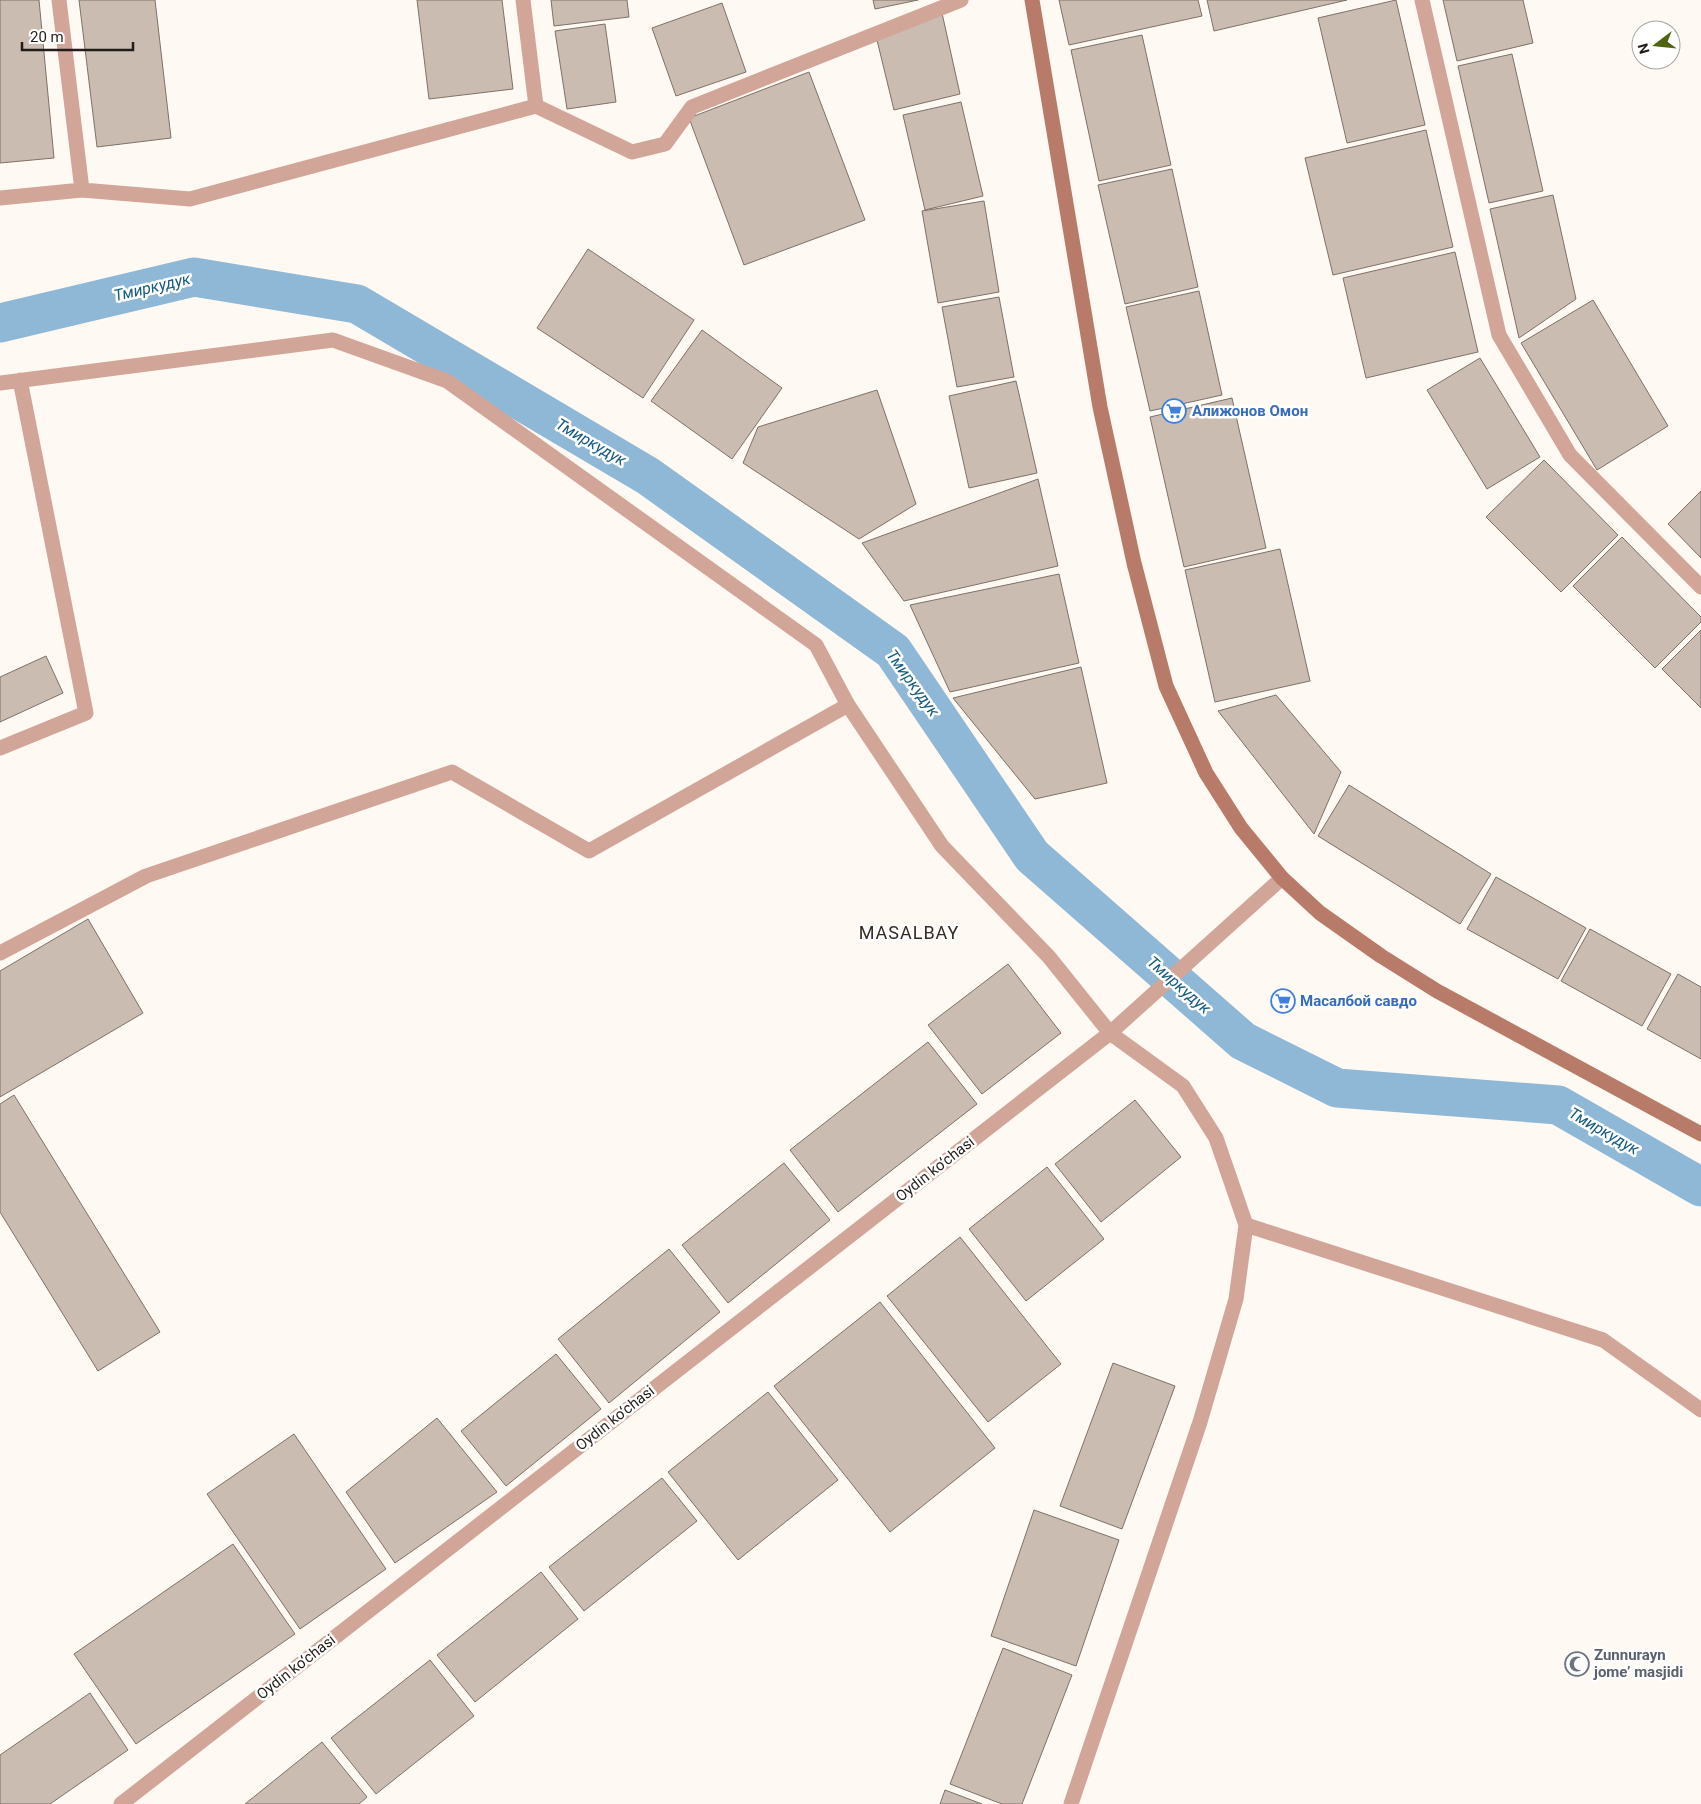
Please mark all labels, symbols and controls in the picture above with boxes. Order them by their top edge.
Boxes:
scale bar [22,20,134,52]
north arrow [1631,20,1681,70]
text: 20 m [30,28,64,46]
text: N [1634,42,1653,56]
water label: Тмиркудук [112,269,193,305]
supermarket icon: Алижонов Омон [1161,398,1187,424]
place label: Алижонов Омон [1192,402,1308,420]
water label: Тмиркудук [552,414,630,470]
water label: Тмиркудук [882,646,944,721]
district label: MASALBAY [859,922,959,943]
water label: Тмиркудук [1143,952,1215,1018]
supermarket icon: Масалбой савдо [1270,988,1296,1014]
place label: Масалбой савдо [1300,992,1417,1010]
water label: Тмиркудук [1565,1103,1643,1159]
street label: Oydin ko‘chasi [892,1133,978,1205]
street label: Oydin ko‘chasi [572,1382,658,1454]
street label: Oydin ko‘chasi [253,1631,339,1703]
place label: Zunnurayn jome’ masjidi [1593,1646,1683,1681]
mosque icon: Zunnurayn jome’ masjidi [1564,1651,1590,1677]

